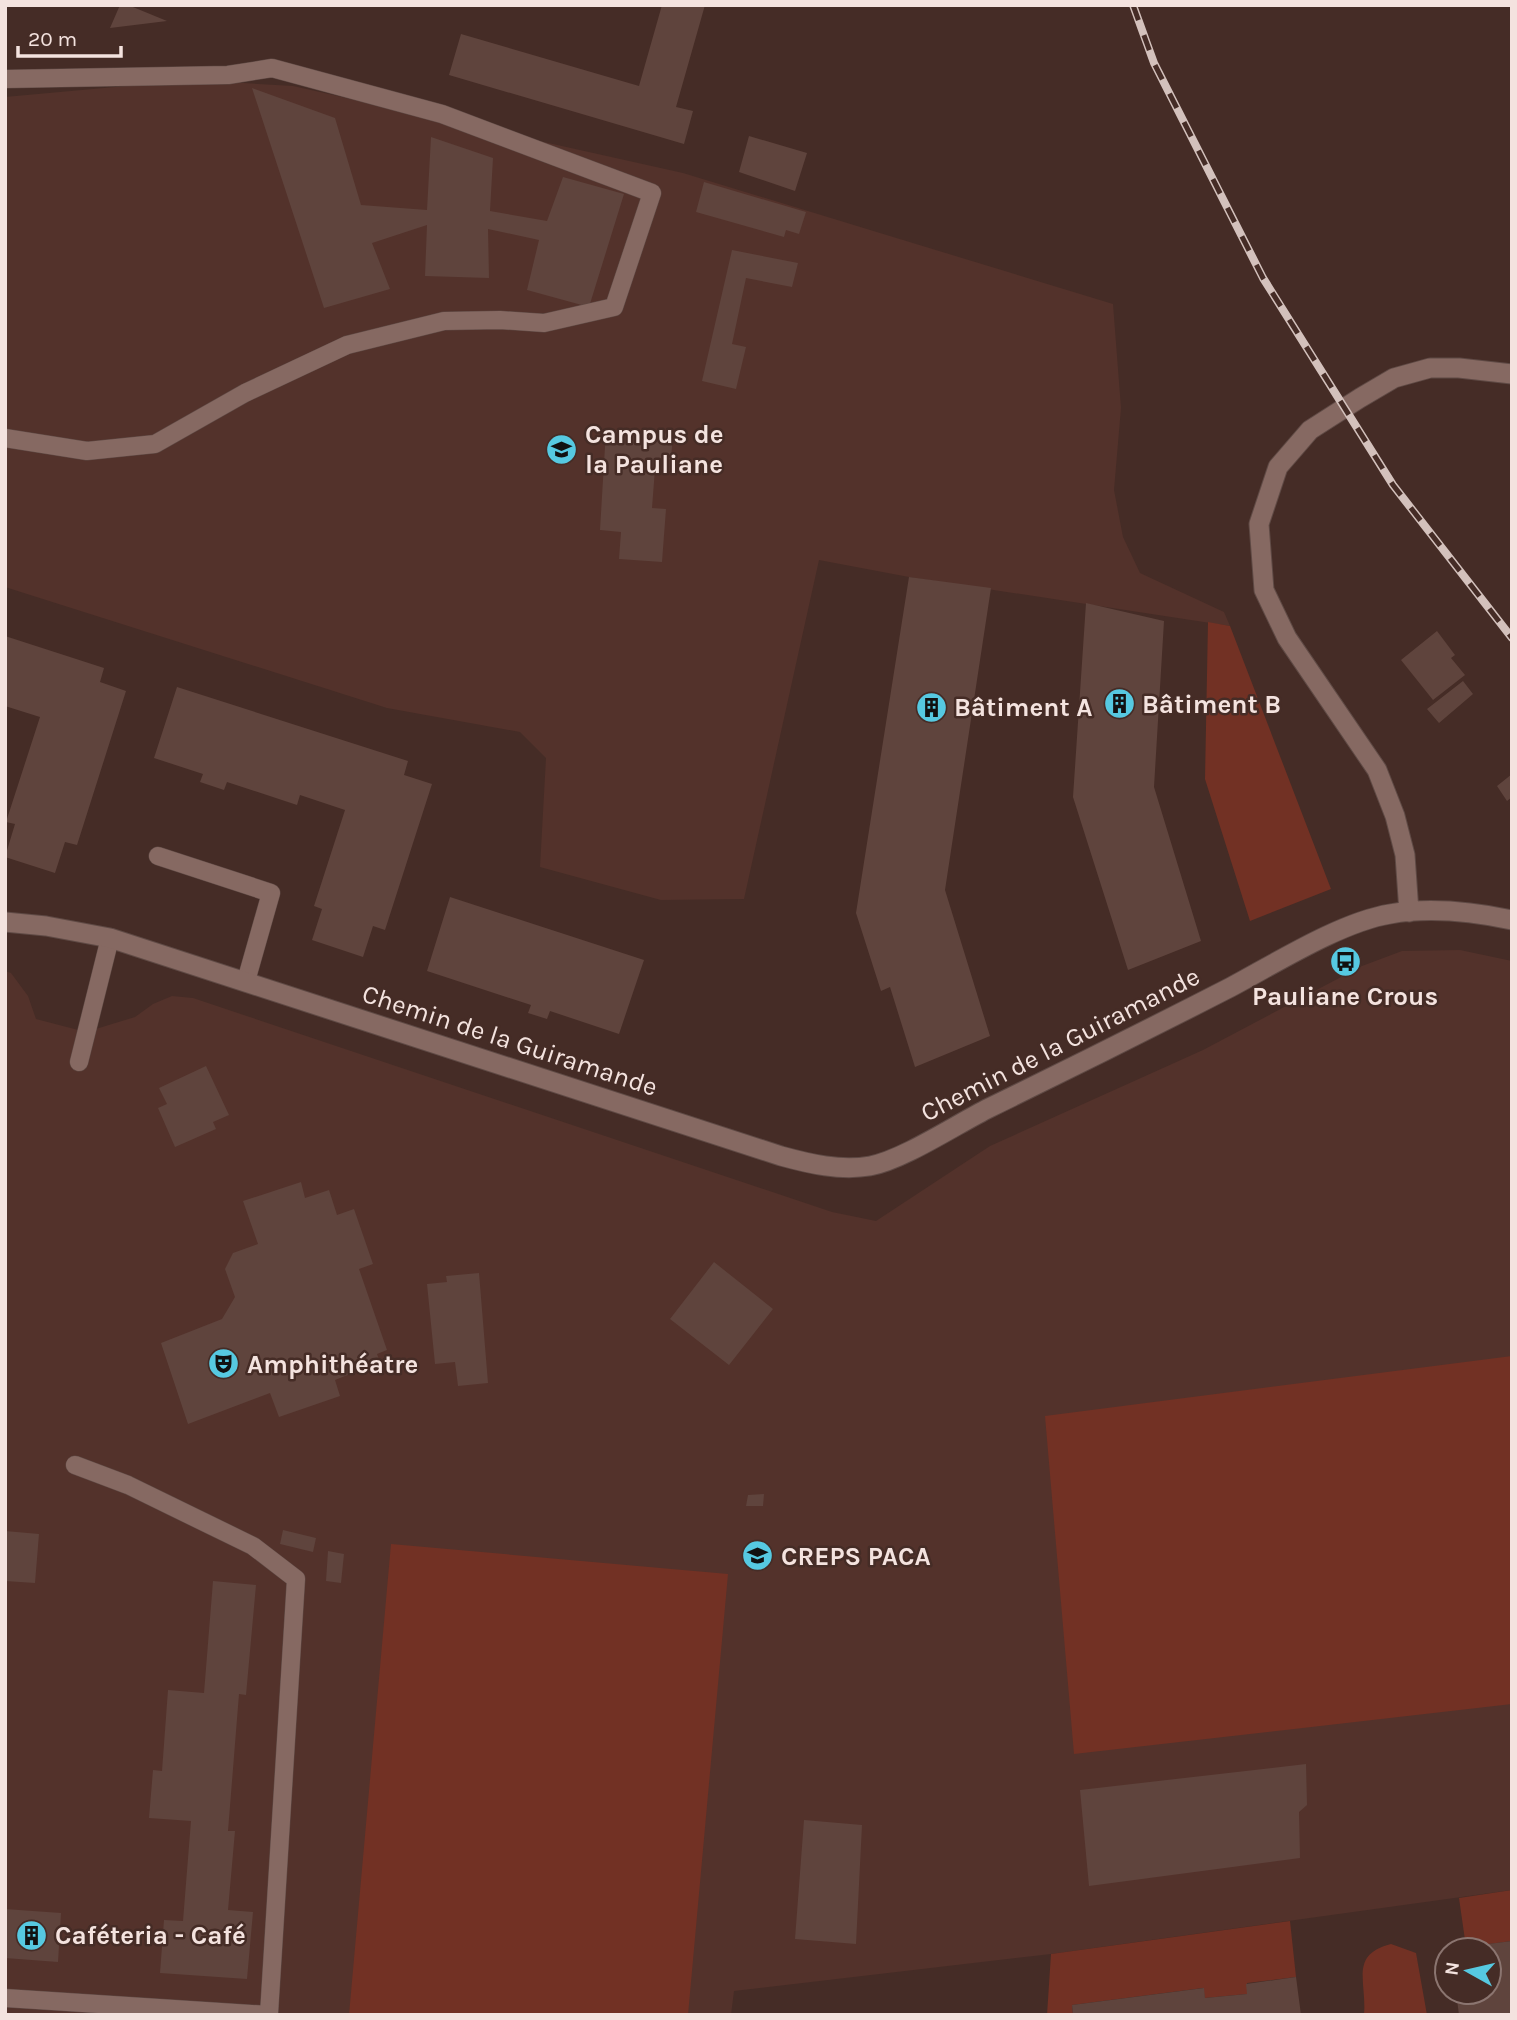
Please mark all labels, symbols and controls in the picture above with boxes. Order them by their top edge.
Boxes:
scale bar [18,14,121,58]
text: 20 m [28,27,77,51]
place label: Campus de la Pauliane [585,419,724,480]
school or university icon: Campus de la Pauliane [545,432,579,466]
building icon: Bâtiment B [1102,687,1136,721]
place label: Bâtiment B [1142,689,1281,720]
building icon: Bâtiment A [914,690,948,724]
place label: Bâtiment A [954,692,1093,723]
bus stop icon: Pauliane Crous [1328,944,1362,978]
street label: Chemin de la Guiramande [916,961,1205,1128]
street label: Chemin de la Guiramande [358,978,661,1103]
place label: Pauliane Crous [1252,981,1438,1012]
theatre icon: Amphithéatre [207,1347,241,1381]
place label: Amphithéatre [247,1349,418,1380]
school or university icon: CREPS PACA [741,1539,775,1573]
place label: CREPS PACA [781,1541,931,1572]
building icon: Caféteria - Café [15,1918,49,1952]
place label: Caféteria - Café [55,1920,246,1951]
north arrow [1433,1936,1503,2006]
text: N [1440,1960,1464,1977]

